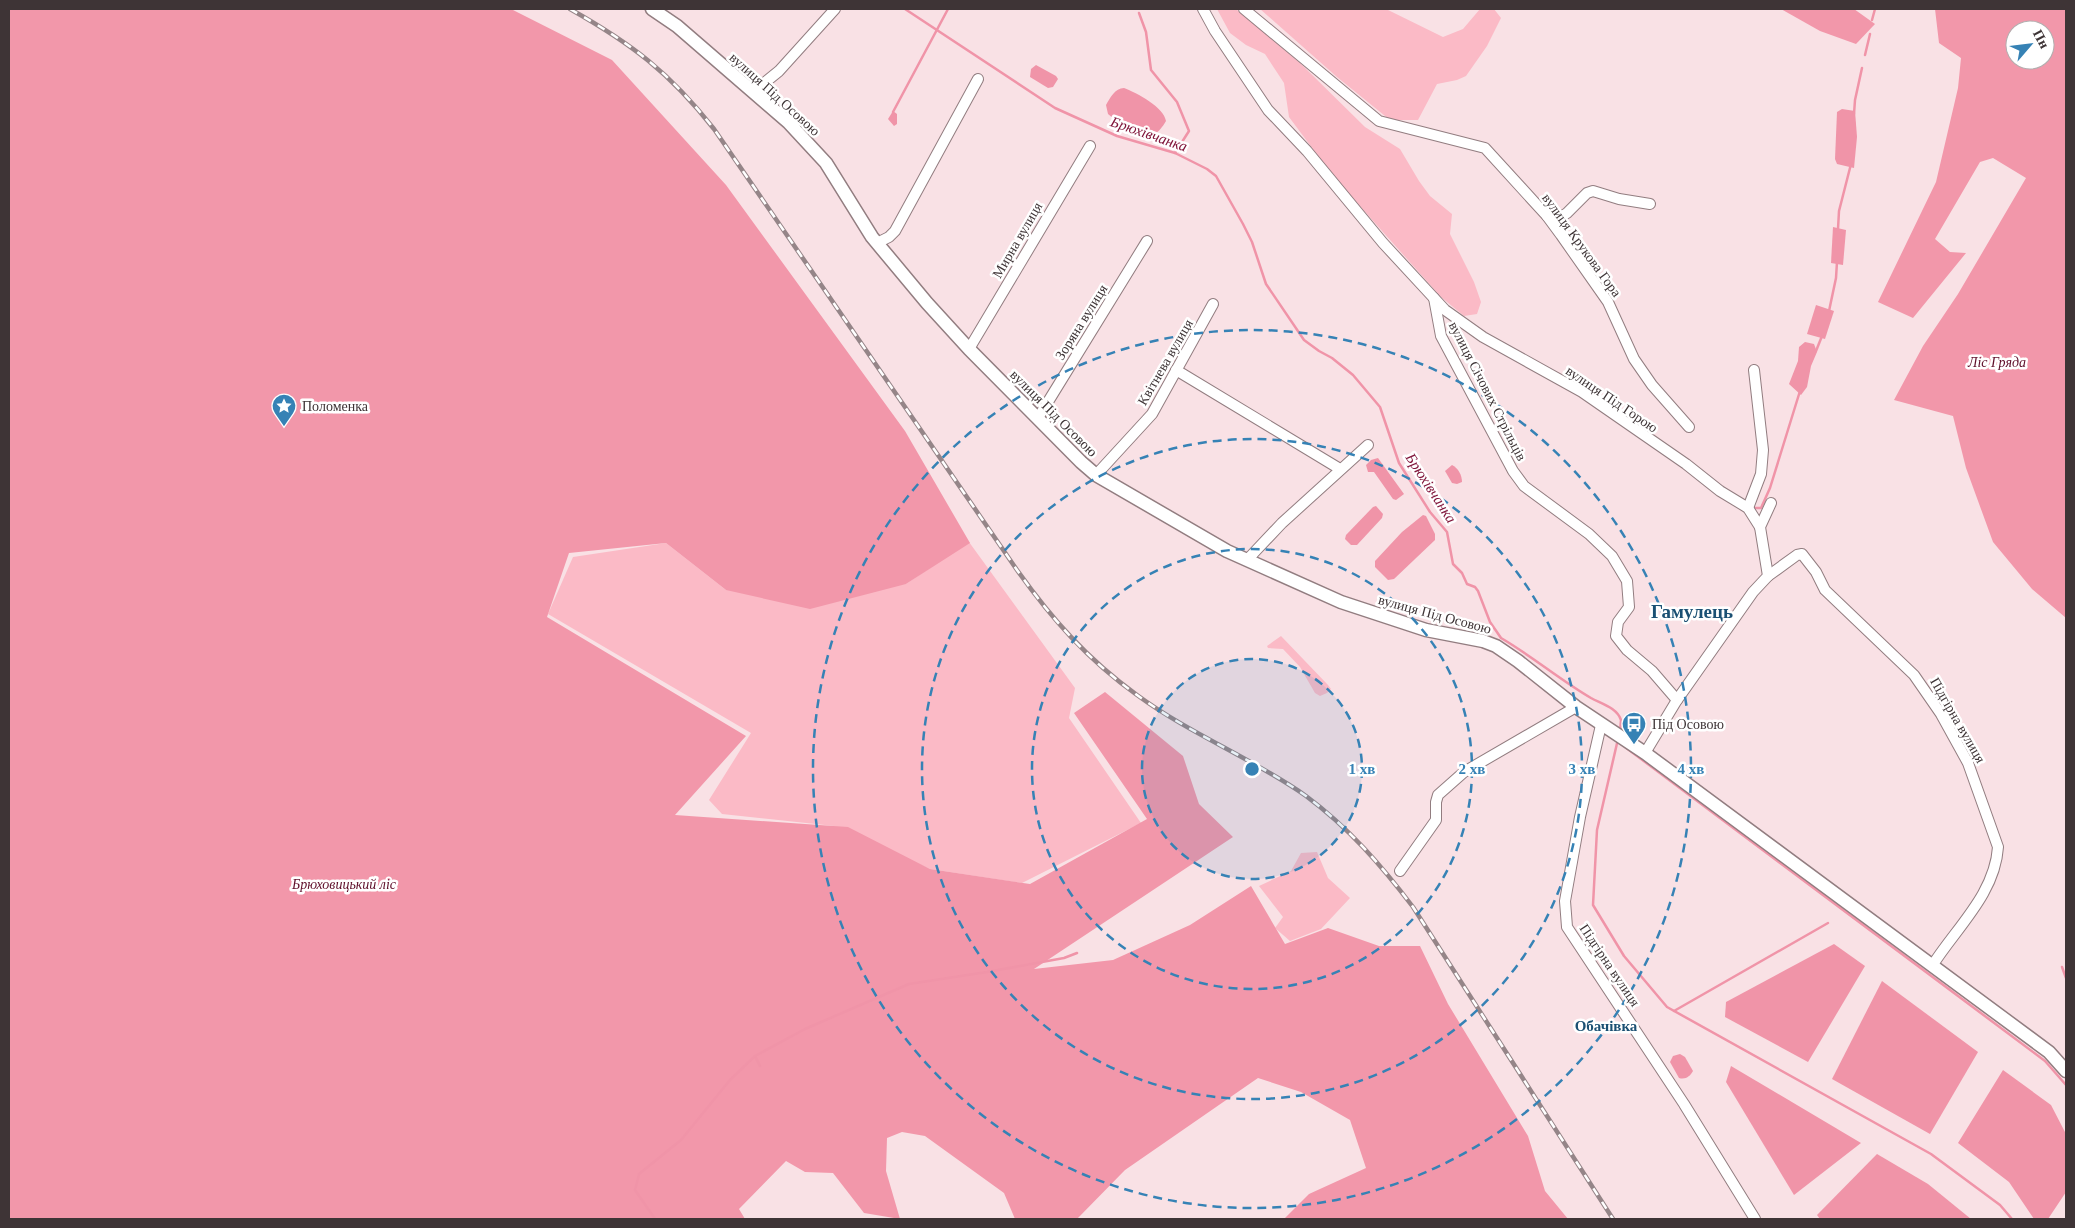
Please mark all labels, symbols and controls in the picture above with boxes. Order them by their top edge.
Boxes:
north arrow [2005,20,2055,70]
text: Пн [2030,27,2052,51]
street label: вулиця Під Осовою [726,50,823,139]
water label: Брюхівчанка [1108,113,1189,155]
street label: вулиця Крукова Гора [1539,191,1625,300]
street label: Мирна вулиця [990,199,1045,281]
street label: Зоряна вулиця [1052,282,1111,363]
street label: Квітнева вулиця [1135,316,1196,408]
street label: вулиця Січових Стрільців [1446,319,1529,464]
park label: Ліс Гряда [1967,355,2026,370]
street label: вулиця Під Горою [1563,363,1660,436]
street label: вулиця Під Осовою [1007,367,1100,460]
place icon: Поломенка [271,393,297,427]
place label: Поломенка [302,399,369,414]
water label: Брюхівчанка [1402,449,1459,526]
street label: вулиця Під Осовою [1377,592,1493,637]
district label: Гамулець [1651,601,1733,622]
street label: Підгірна вулиця [1927,675,1988,766]
bus stop icon: Під Осовою [1621,711,1647,745]
place label: Під Осовою [1652,717,1724,732]
centre of rings [1243,760,1261,778]
text: 1 хв [1349,761,1375,777]
text: 2 хв [1459,761,1485,777]
text: 3 хв [1569,761,1595,777]
text: 4 хв [1678,761,1704,777]
park label: Брюховицький ліс [291,877,397,892]
street label: Підгірна вулиця [1577,921,1643,1010]
district label: Обачівка [1575,1018,1638,1034]

